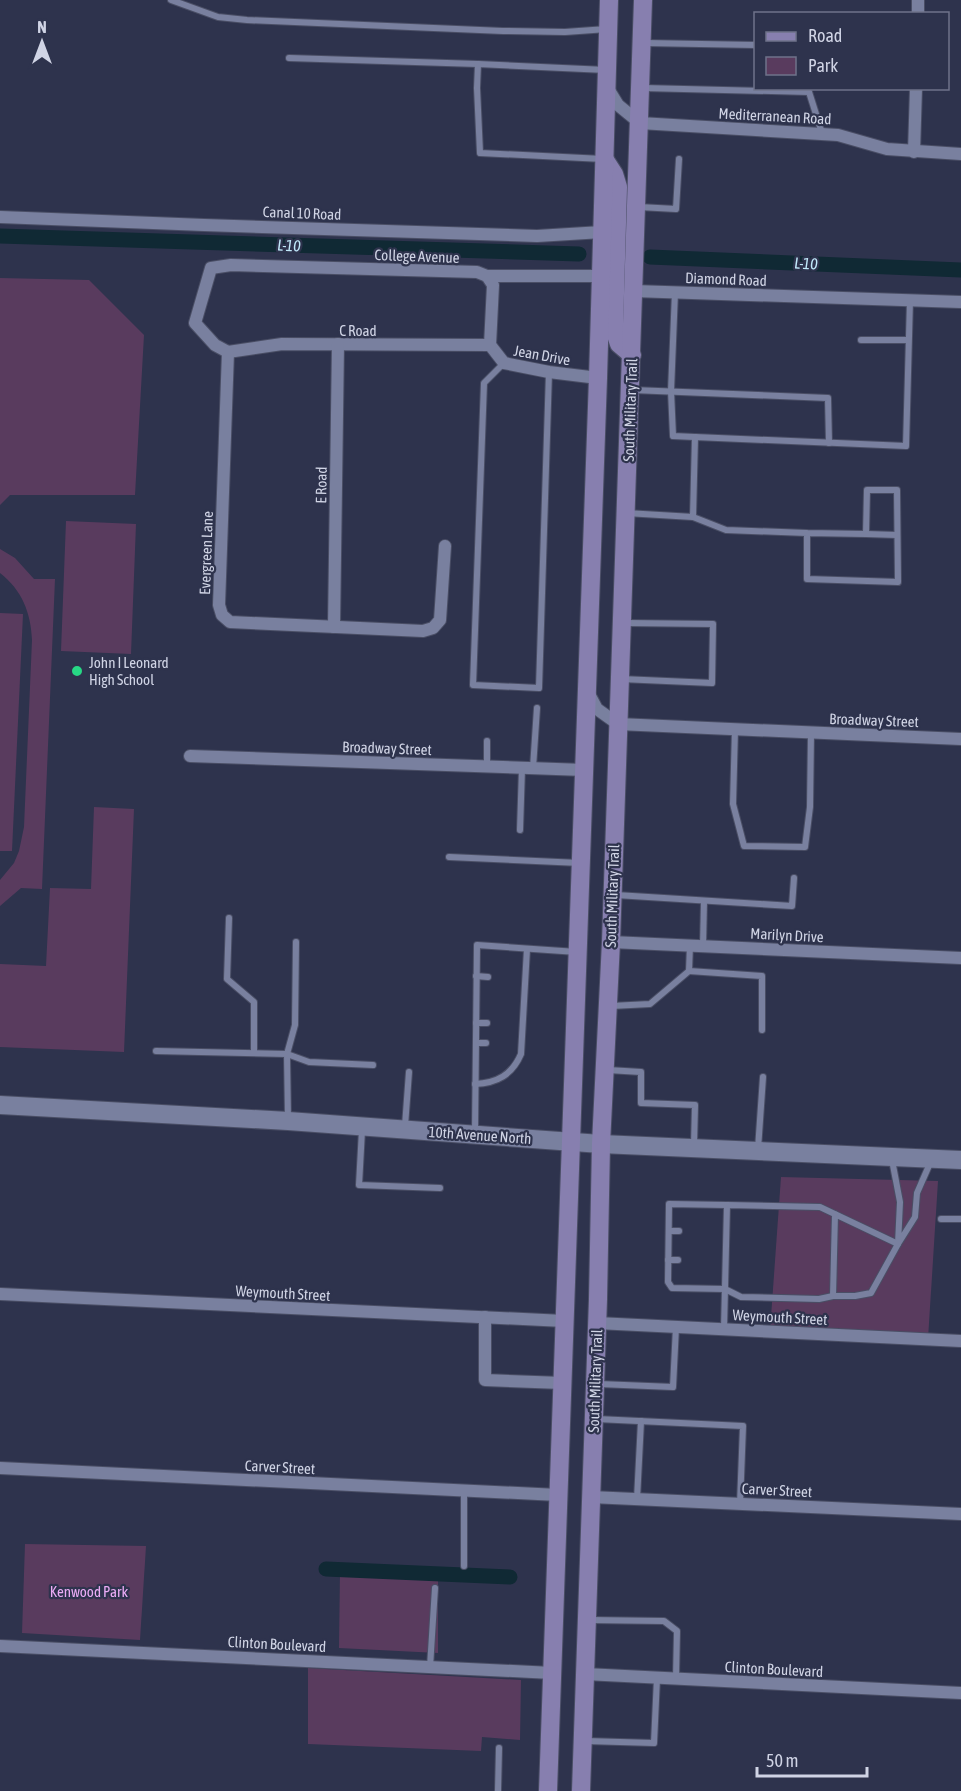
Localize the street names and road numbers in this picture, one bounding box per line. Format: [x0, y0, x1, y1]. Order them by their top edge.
street label: Mediterranean Road [718, 105, 832, 127]
street label: Canal 10 Road [262, 203, 342, 223]
street label: College Avenue [374, 246, 460, 266]
street label: Diamond Road [685, 269, 767, 289]
street label: C Road [339, 322, 377, 339]
street label: Jean Drive [512, 342, 572, 368]
street label: South Military Trail [620, 358, 640, 462]
street label: E Road [312, 466, 330, 504]
street label: Evergreen Lane [196, 511, 216, 595]
street label: Broadway Street [829, 710, 919, 730]
street label: Broadway Street [342, 738, 432, 758]
street label: South Military Trail [602, 844, 622, 948]
street label: Marilyn Drive [750, 925, 824, 945]
street label: 10th Avenue North [428, 1123, 532, 1147]
street label: Weymouth Street [235, 1282, 331, 1304]
street label: Weymouth Street [732, 1306, 828, 1328]
street label: South Military Trail [585, 1329, 605, 1433]
street label: Carver Street [244, 1457, 316, 1477]
street label: Carver Street [741, 1480, 813, 1500]
street label: Clinton Boulevard [227, 1633, 327, 1655]
street label: Clinton Boulevard [724, 1658, 824, 1680]

